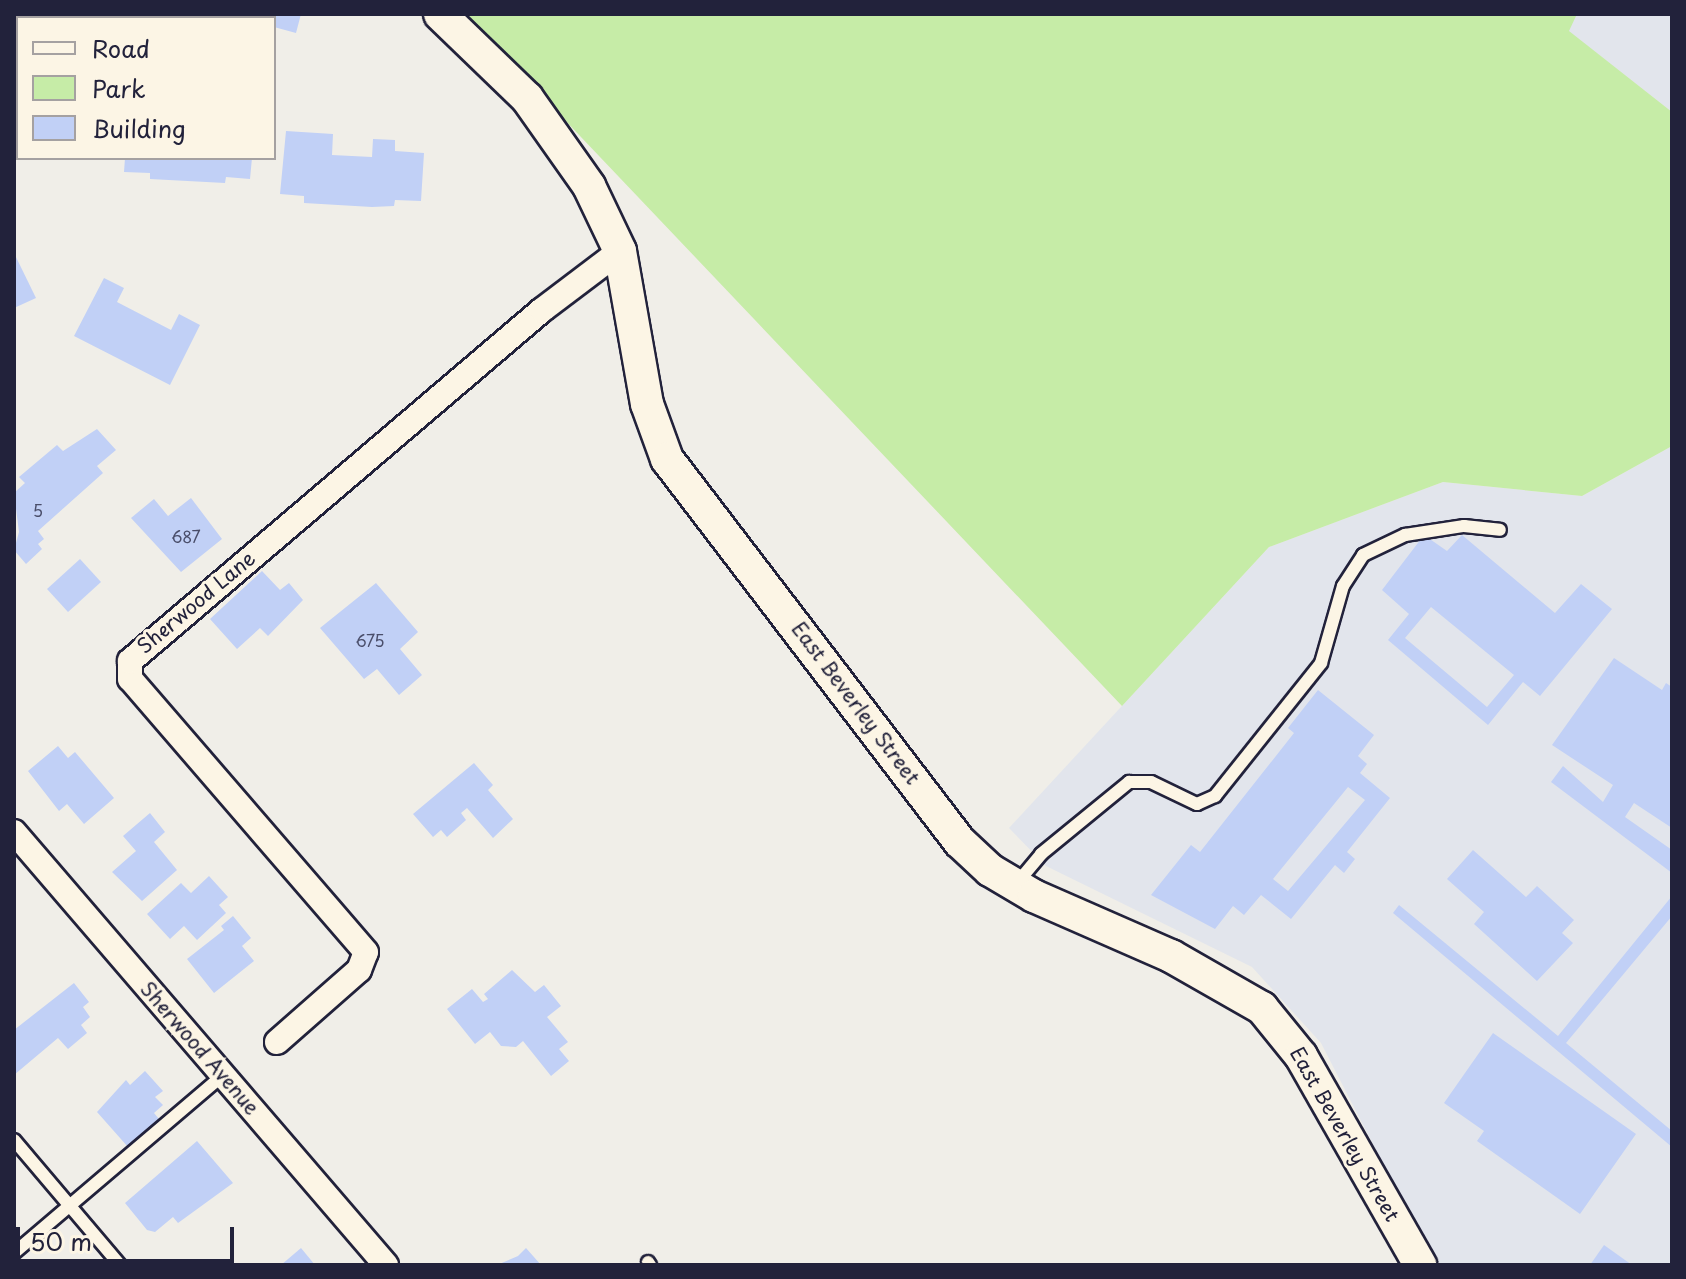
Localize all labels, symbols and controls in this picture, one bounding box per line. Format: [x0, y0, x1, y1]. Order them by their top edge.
legend [16, 16, 276, 160]
text: Road [92, 30, 150, 66]
text: Park [92, 70, 146, 106]
text: Building [92, 110, 186, 146]
house number: 5 [33, 500, 43, 520]
house number: 687 [171, 526, 201, 546]
street label: Sherwood Lane [132, 546, 260, 658]
street label: East Beverley Street [787, 616, 925, 790]
house number: 675 [355, 630, 385, 650]
street label: Sherwood Avenue [136, 976, 264, 1120]
street label: East Beverley Street [1285, 1042, 1405, 1226]
scale bar [20, 1211, 238, 1261]
text: 50 m [30, 1223, 92, 1259]

